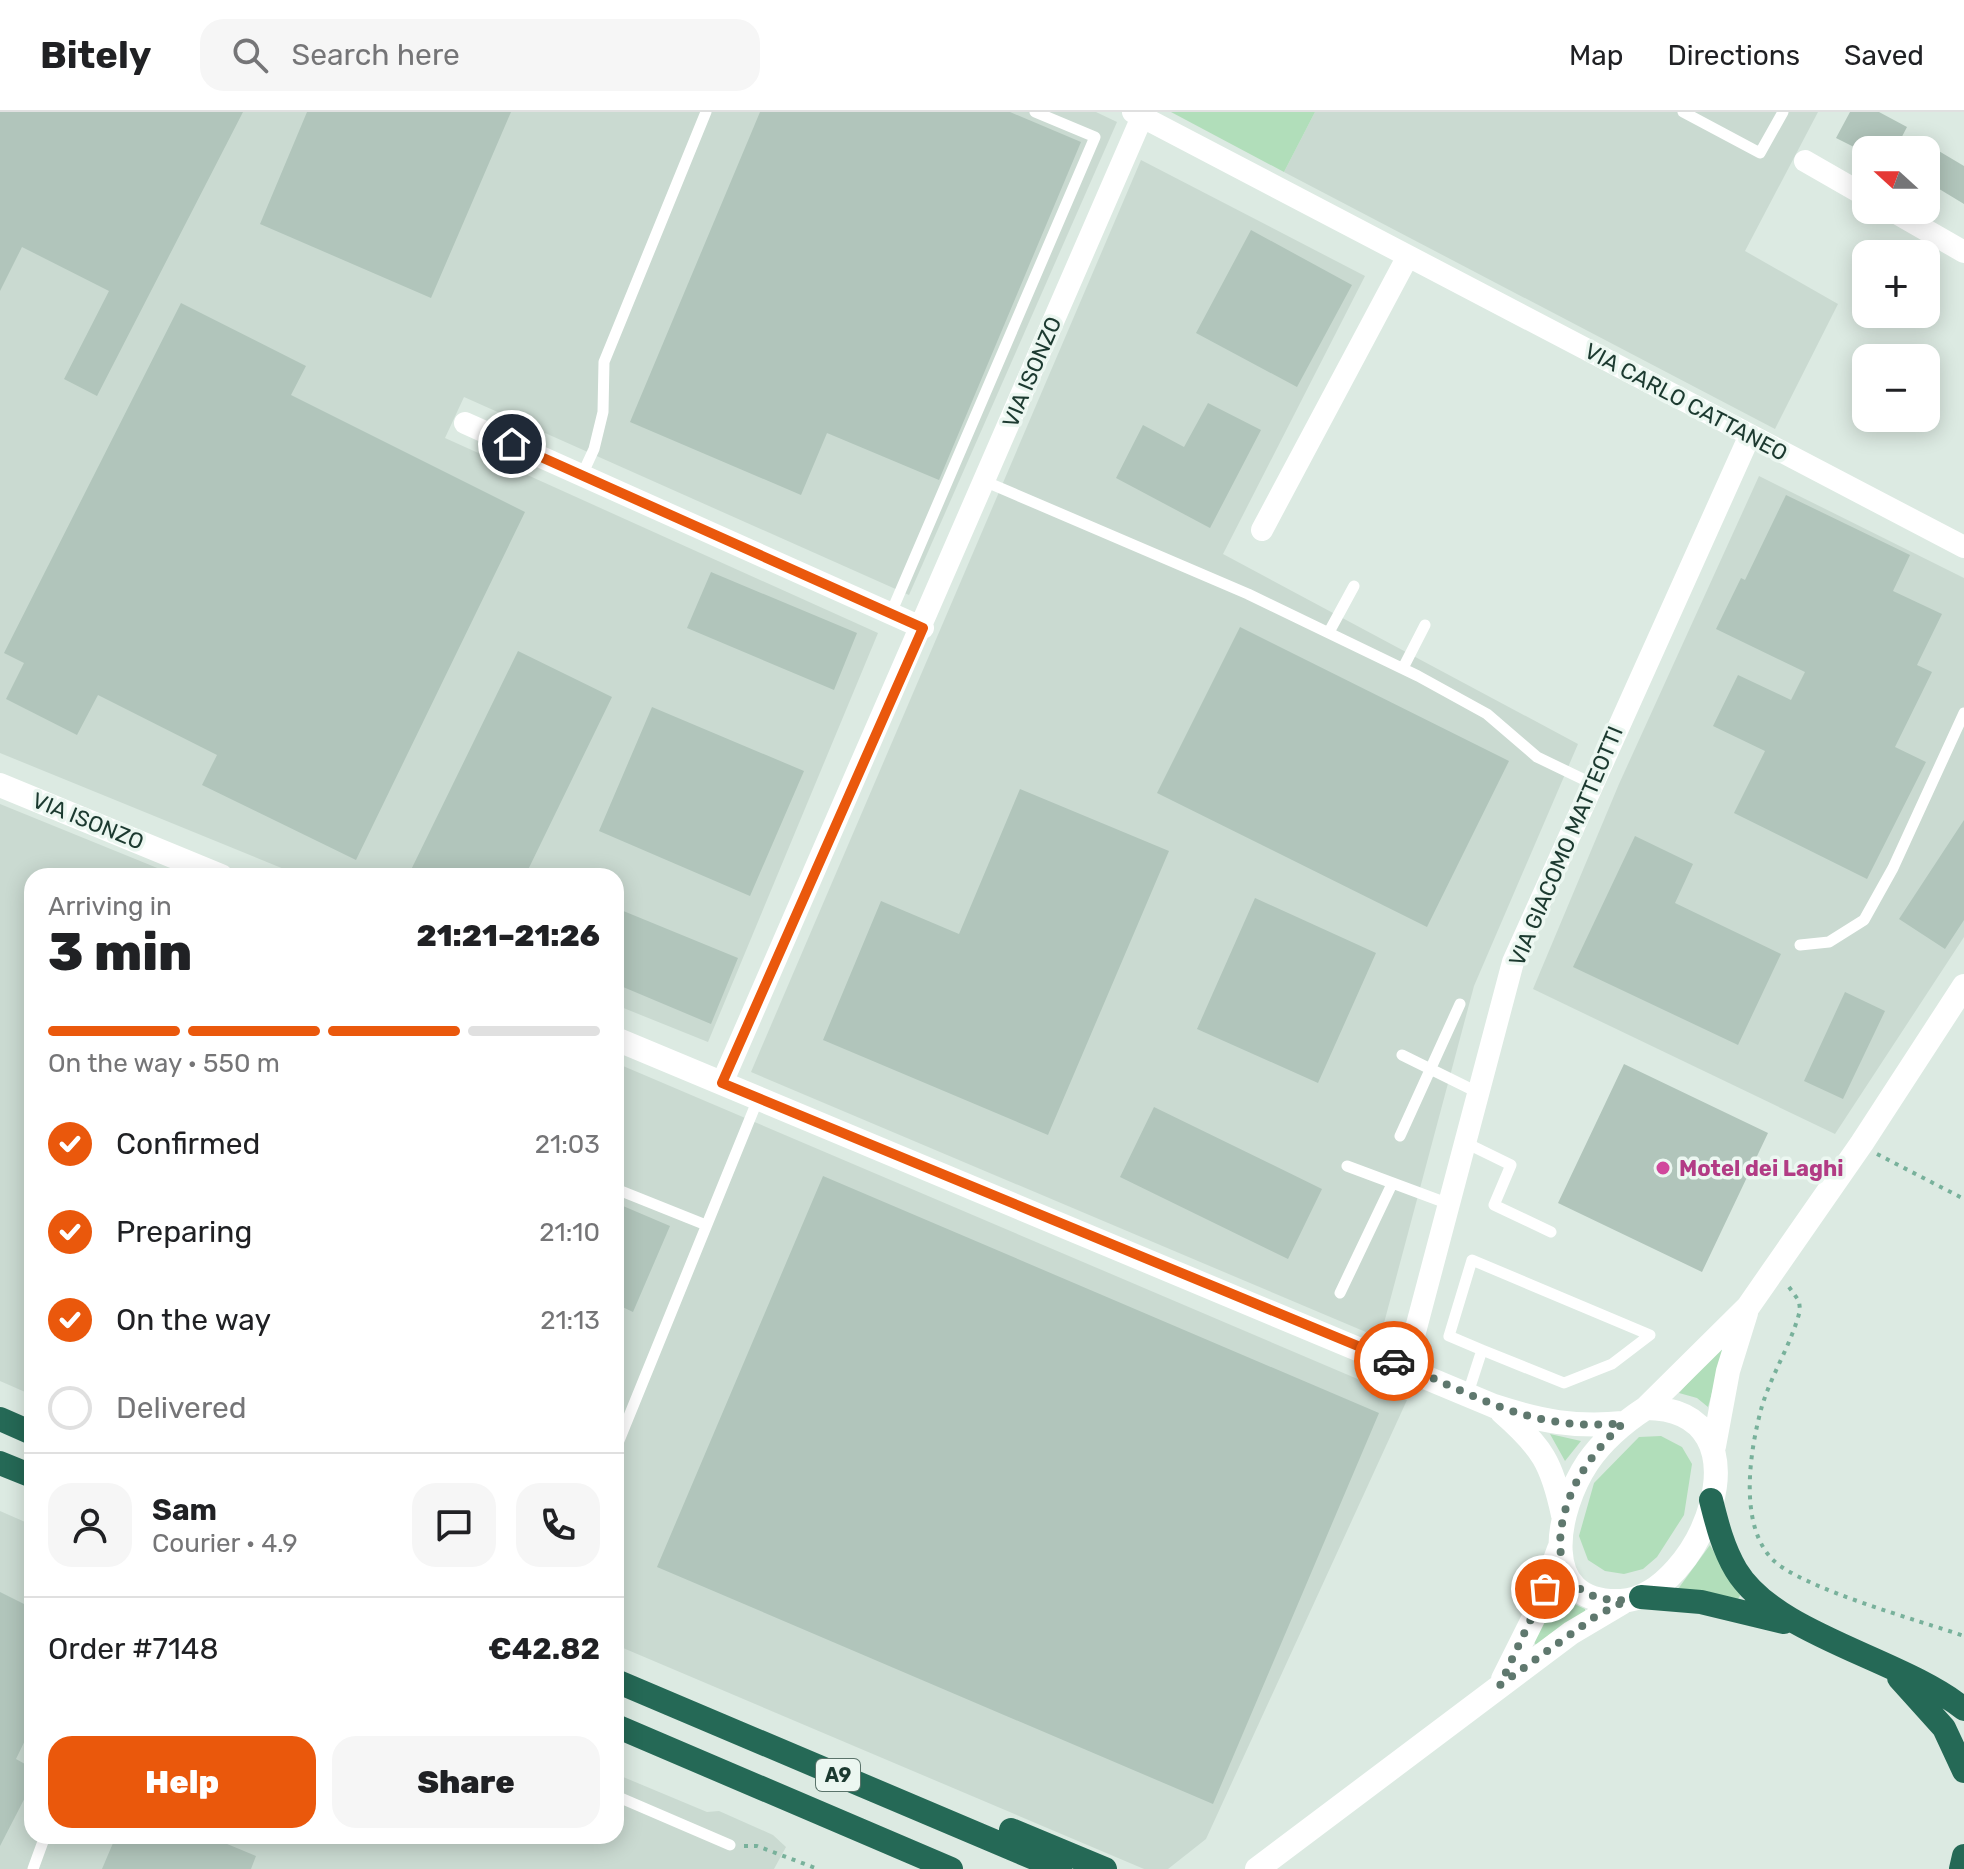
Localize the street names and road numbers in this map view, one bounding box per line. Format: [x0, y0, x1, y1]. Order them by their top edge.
street label: VIA ISONZO [997, 313, 1067, 431]
street label: VIA CARLO CATTANEO [1580, 337, 1792, 467]
street label: VIA GIACOMO MATTEOTTI [1503, 722, 1629, 970]
street label: VIA ISONZO [28, 786, 148, 856]
road number: A9 [816, 1759, 860, 1791]

